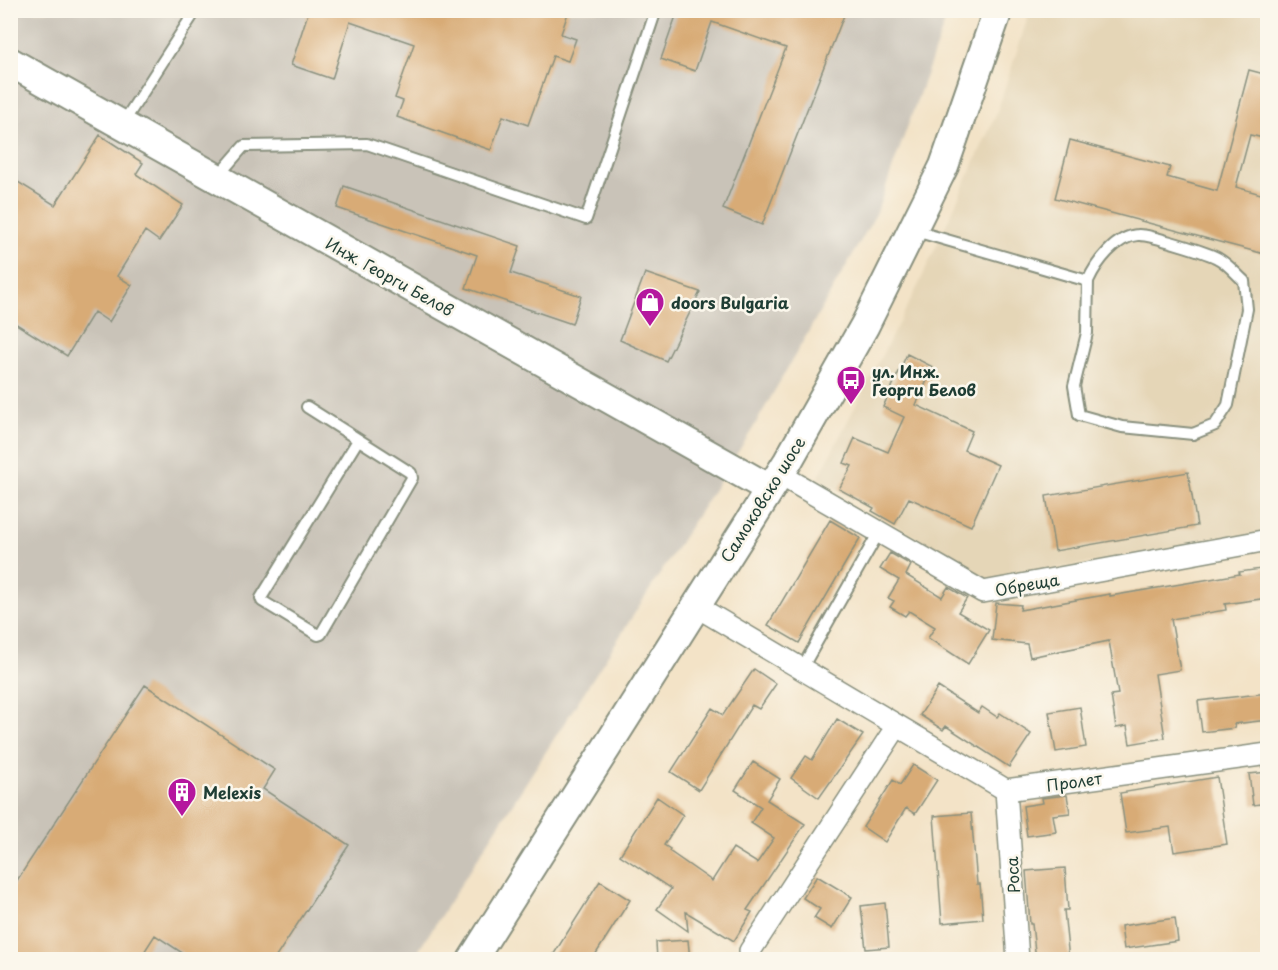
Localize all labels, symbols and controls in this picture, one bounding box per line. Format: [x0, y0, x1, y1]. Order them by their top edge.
street label: Инж. Георги Белов [321, 231, 459, 321]
shop icon: doors Bulgaria [634, 286, 666, 328]
place label: doors Bulgaria [671, 290, 789, 314]
place label: ул. Инж. Георги Белов [872, 359, 977, 401]
bus stop icon: ул. Инж. Георги Белов [835, 364, 867, 406]
street label: Самоковско шосе [714, 431, 811, 566]
street label: Обреща [993, 567, 1061, 601]
street label: Пролет [1045, 765, 1104, 797]
building icon: Мelexis [166, 776, 198, 818]
place label: Мelexis [203, 780, 261, 804]
street label: Роса [999, 856, 1025, 894]

